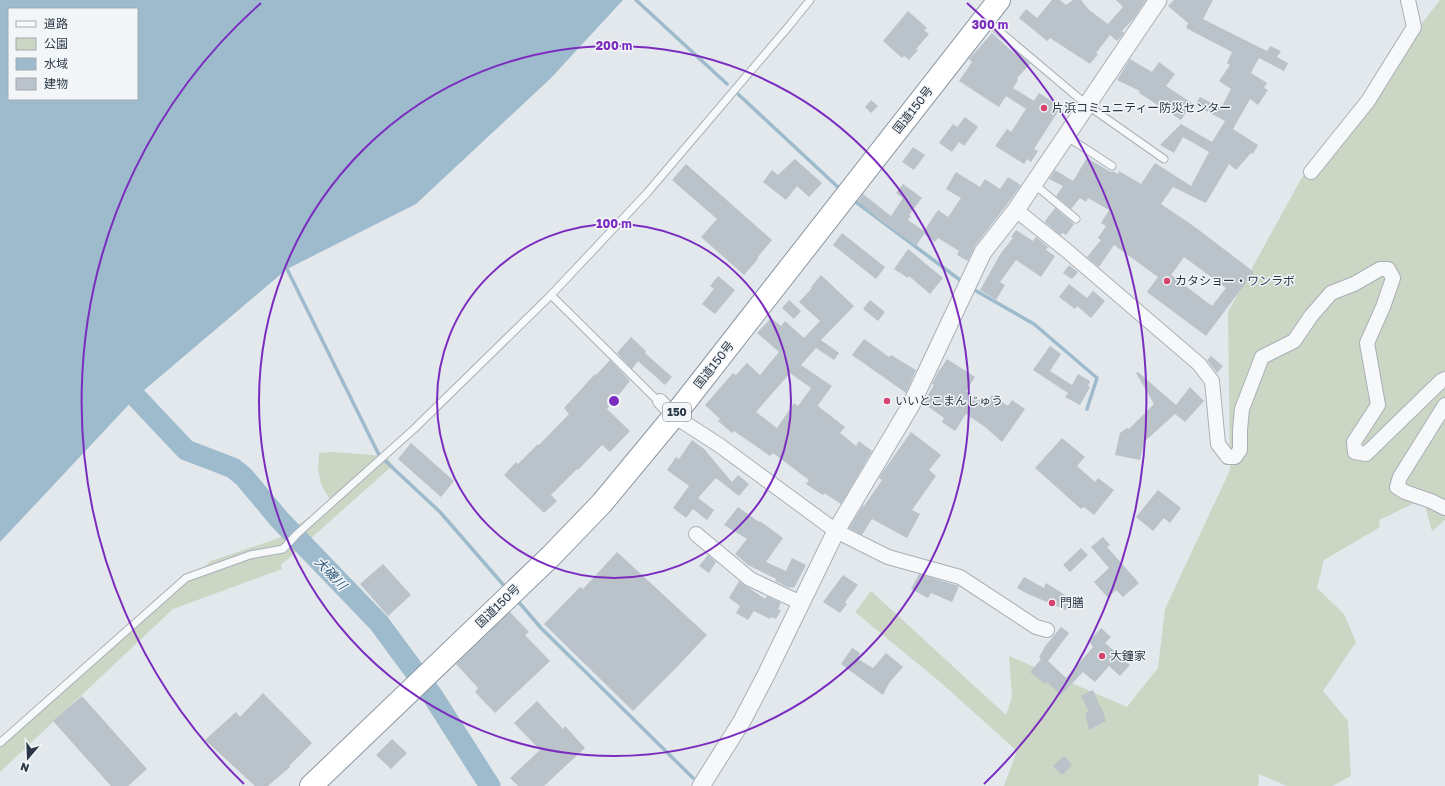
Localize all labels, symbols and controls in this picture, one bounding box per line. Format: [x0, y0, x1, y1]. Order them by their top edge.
legend [8, 8, 138, 100]
text: 道路 [44, 16, 68, 31]
text: 300 m [972, 17, 1008, 32]
text: 公園 [44, 36, 68, 51]
text: 200 m [596, 38, 632, 53]
text: 水域 [44, 56, 68, 71]
text: 建物 [44, 76, 68, 91]
street label: 国道150号 [889, 83, 936, 136]
place label: 片浜コミュニティー防災センター [1052, 100, 1231, 115]
marker: 片浜コミュニティー防災センター [1039, 103, 1049, 113]
text: 100 m [596, 216, 632, 231]
place label: カタショー・ワンラボ [1175, 273, 1295, 288]
marker: カタショー・ワンラボ [1162, 276, 1172, 286]
street label: 国道150号 [690, 338, 737, 391]
place label: いいとこまんじゅう [895, 393, 1003, 408]
centre of rings [607, 394, 621, 408]
marker: いいとこまんじゅう [882, 396, 892, 406]
road number: 150 [663, 403, 691, 421]
water label: 大磯川 [312, 553, 352, 594]
street label: 国道150号 [472, 581, 523, 631]
place label: 門膳 [1060, 595, 1084, 610]
marker: 門膳 [1047, 598, 1057, 608]
place label: 大鐘家 [1110, 648, 1146, 663]
marker: 大鐘家 [1097, 651, 1107, 661]
north arrow [8, 738, 48, 778]
text: N [19, 760, 31, 775]

